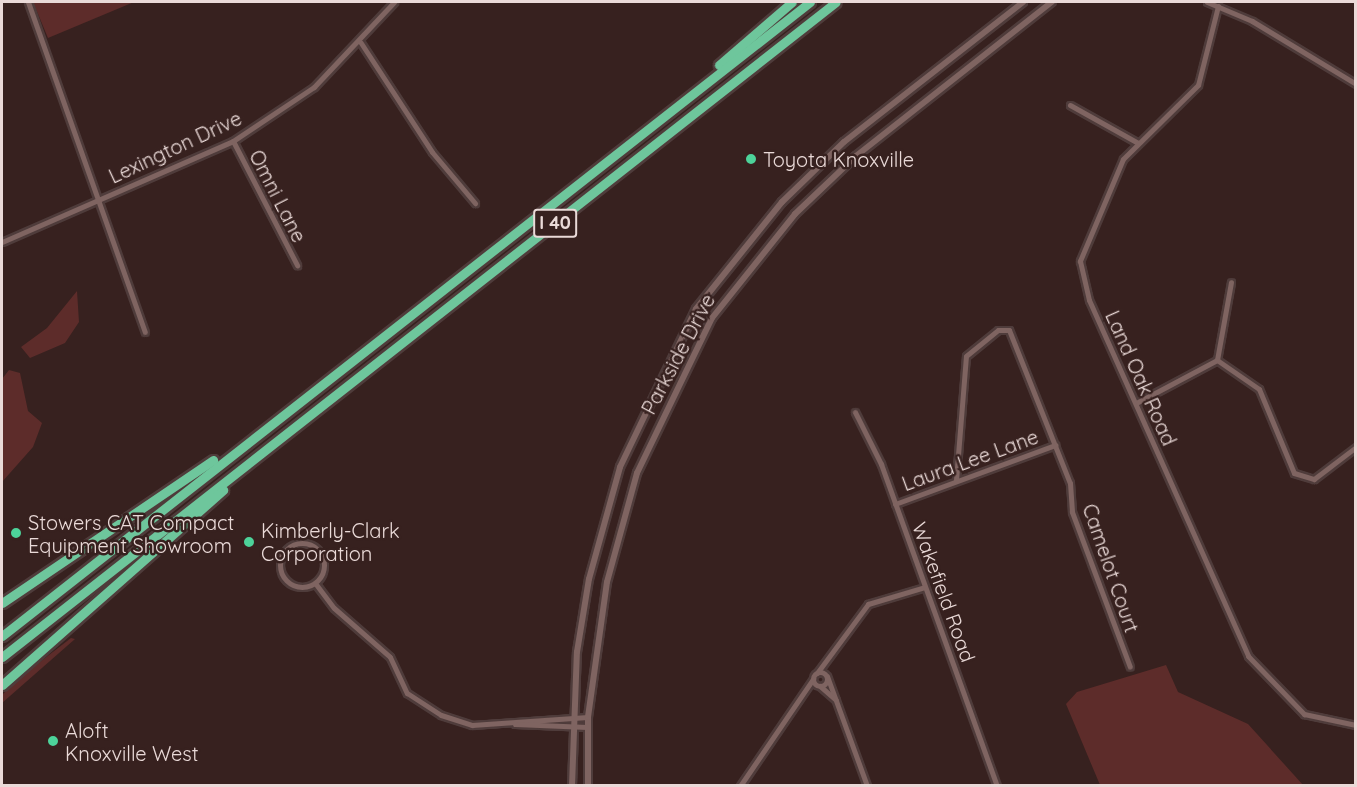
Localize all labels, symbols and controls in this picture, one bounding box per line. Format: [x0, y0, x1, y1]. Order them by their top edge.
street label: Lexington Drive [105, 106, 245, 188]
street label: Omni Lane [244, 146, 312, 246]
place label: Toyota Knoxville [763, 147, 914, 171]
marker: Toyota Knoxville [744, 152, 758, 166]
road number: I 40 [532, 208, 578, 238]
street label: Parkside Drive [636, 290, 720, 418]
street label: Land Oak Road [1101, 307, 1181, 449]
street label: Laura Lee Lane [899, 424, 1041, 496]
street label: Camelot Court [1078, 501, 1144, 635]
place label: Stowers CAT Compact Equipment Showroom [28, 510, 234, 557]
place label: Kimberly-Clark Corporation [261, 518, 400, 565]
street label: Wakefield Road [908, 519, 980, 665]
marker: Stowers CAT Compact Equipment Showroom [9, 526, 23, 540]
marker: Kimberly-Clark Corporation [242, 535, 256, 549]
place label: Aloft Knoxville West [65, 718, 199, 765]
marker: Aloft Knoxville West [46, 734, 60, 748]

